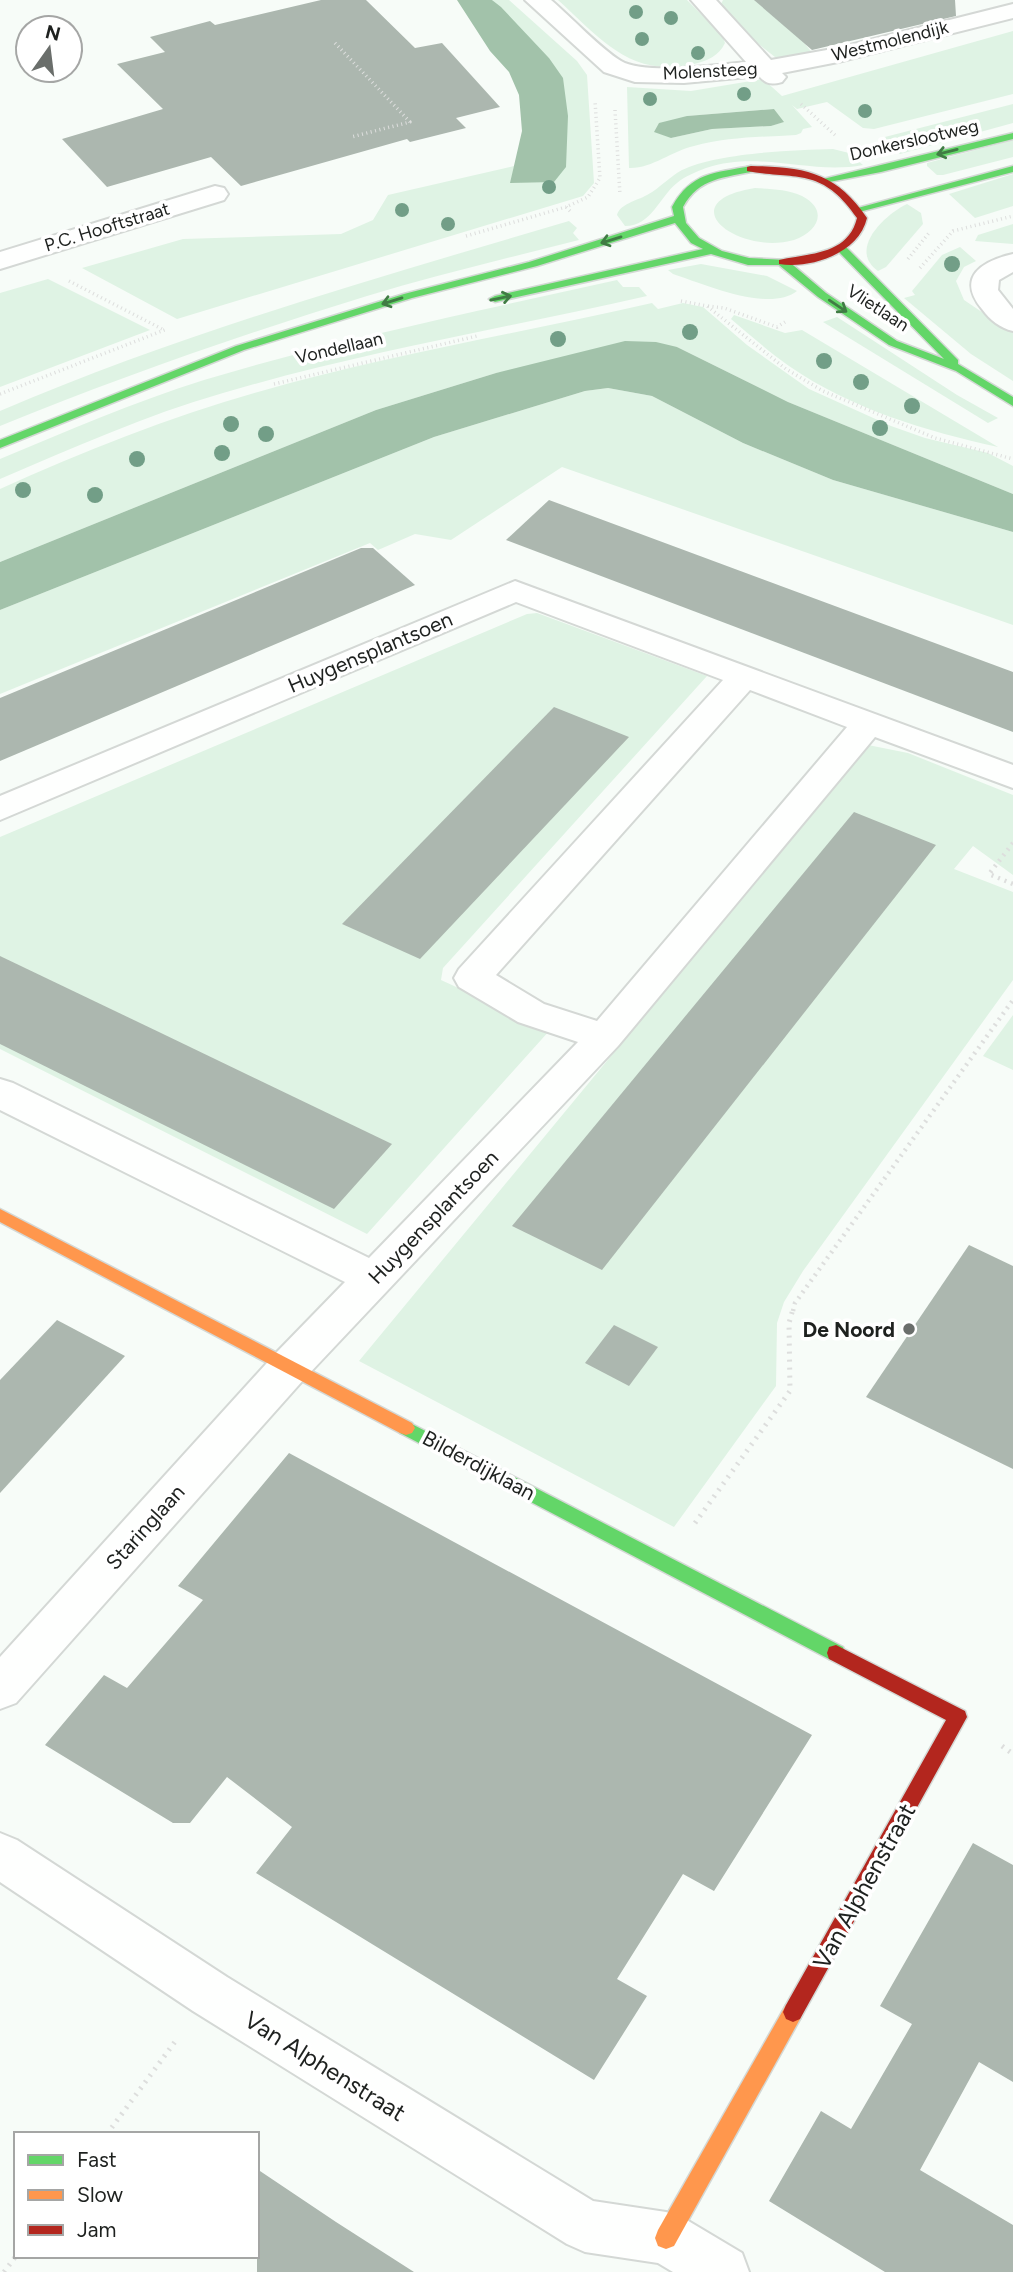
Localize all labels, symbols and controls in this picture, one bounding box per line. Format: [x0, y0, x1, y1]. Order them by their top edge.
north arrow [14, 14, 84, 84]
street label: Westmolendijk [829, 16, 951, 66]
text: N [43, 20, 63, 46]
street label: Molensteeg [662, 58, 758, 84]
street label: Donkerslootweg [847, 114, 981, 166]
one-way arrow [936, 146, 959, 159]
street label: P.C. Hooftstraat [42, 197, 172, 256]
one-way arrow [601, 235, 623, 248]
street label: Vlietlaan [843, 280, 913, 336]
one-way arrow [489, 290, 512, 304]
one-way arrow [382, 296, 404, 309]
one-way arrow [828, 299, 847, 313]
street label: Vondellaan [293, 327, 385, 369]
street label: Huygensplantsoen [284, 606, 456, 698]
street label: Huygensplantsoen [363, 1145, 503, 1289]
place label: De Noord [803, 1317, 895, 1342]
marker: De Noord [901, 1321, 917, 1337]
street label: Bilderdijklaan [418, 1425, 540, 1505]
street label: Staringlaan [100, 1480, 190, 1574]
street label: Van Alphenstraat [807, 1798, 921, 1974]
street label: Van Alphenstraat [239, 2005, 411, 2127]
legend [14, 2132, 259, 2258]
text: Fast [77, 2147, 117, 2172]
text: Slow [77, 2182, 123, 2207]
text: Jam [77, 2217, 116, 2242]

